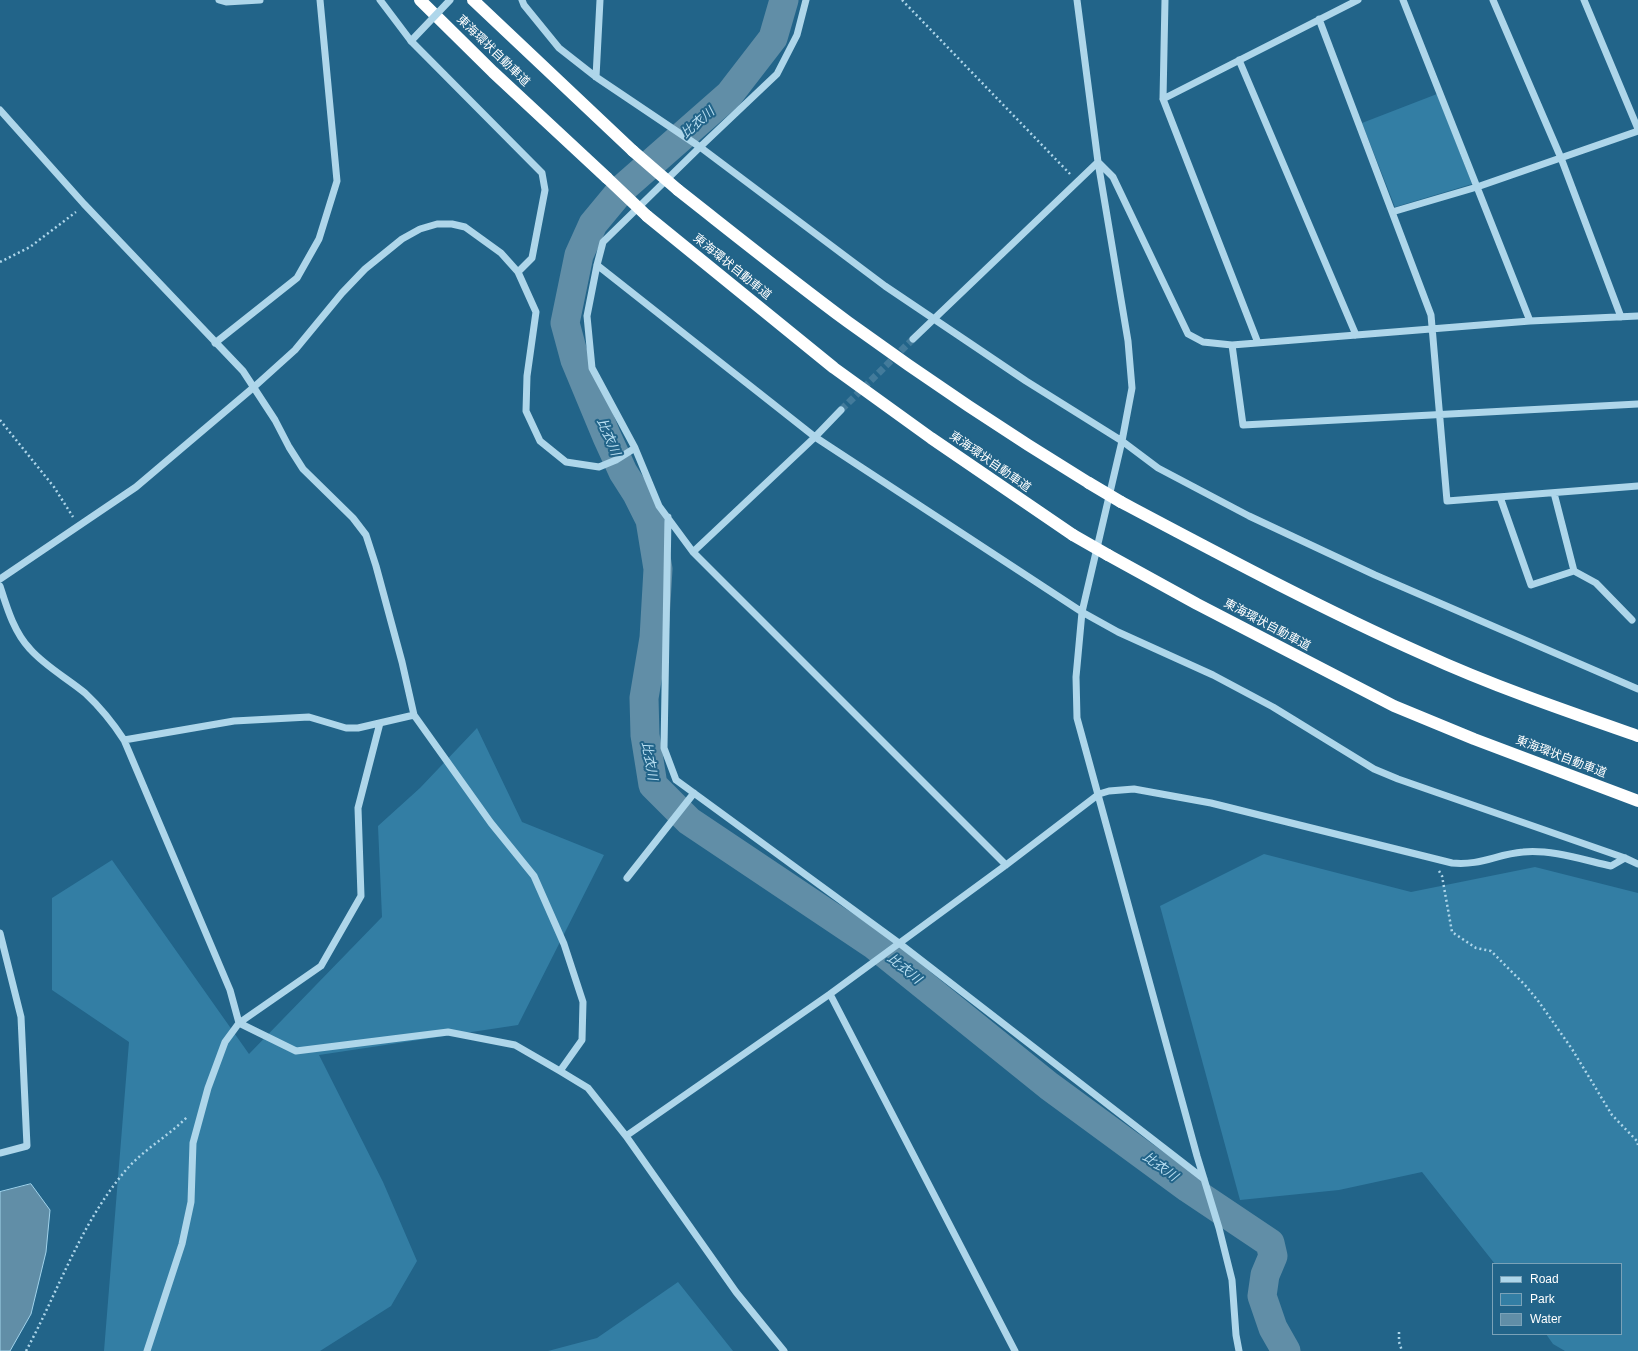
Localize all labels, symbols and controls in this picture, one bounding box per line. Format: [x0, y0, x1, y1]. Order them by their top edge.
street label: 東海環状自動車道 [453, 12, 533, 90]
water label: 比衣川 [678, 104, 718, 142]
street label: 東海環状自動車道 [690, 231, 774, 303]
water label: 比衣川 [593, 416, 623, 458]
street label: 東海環状自動車道 [947, 429, 1033, 495]
street label: 東海環状自動車道 [1221, 596, 1313, 654]
street label: 東海環状自動車道 [1514, 733, 1608, 781]
water label: 比衣川 [638, 740, 660, 782]
water label: 比衣川 [884, 951, 924, 987]
water label: 比衣川 [1140, 1149, 1180, 1185]
legend [1492, 1263, 1622, 1335]
text: Road [1530, 1272, 1559, 1286]
text: Park [1530, 1292, 1555, 1306]
text: Water [1530, 1312, 1562, 1326]

